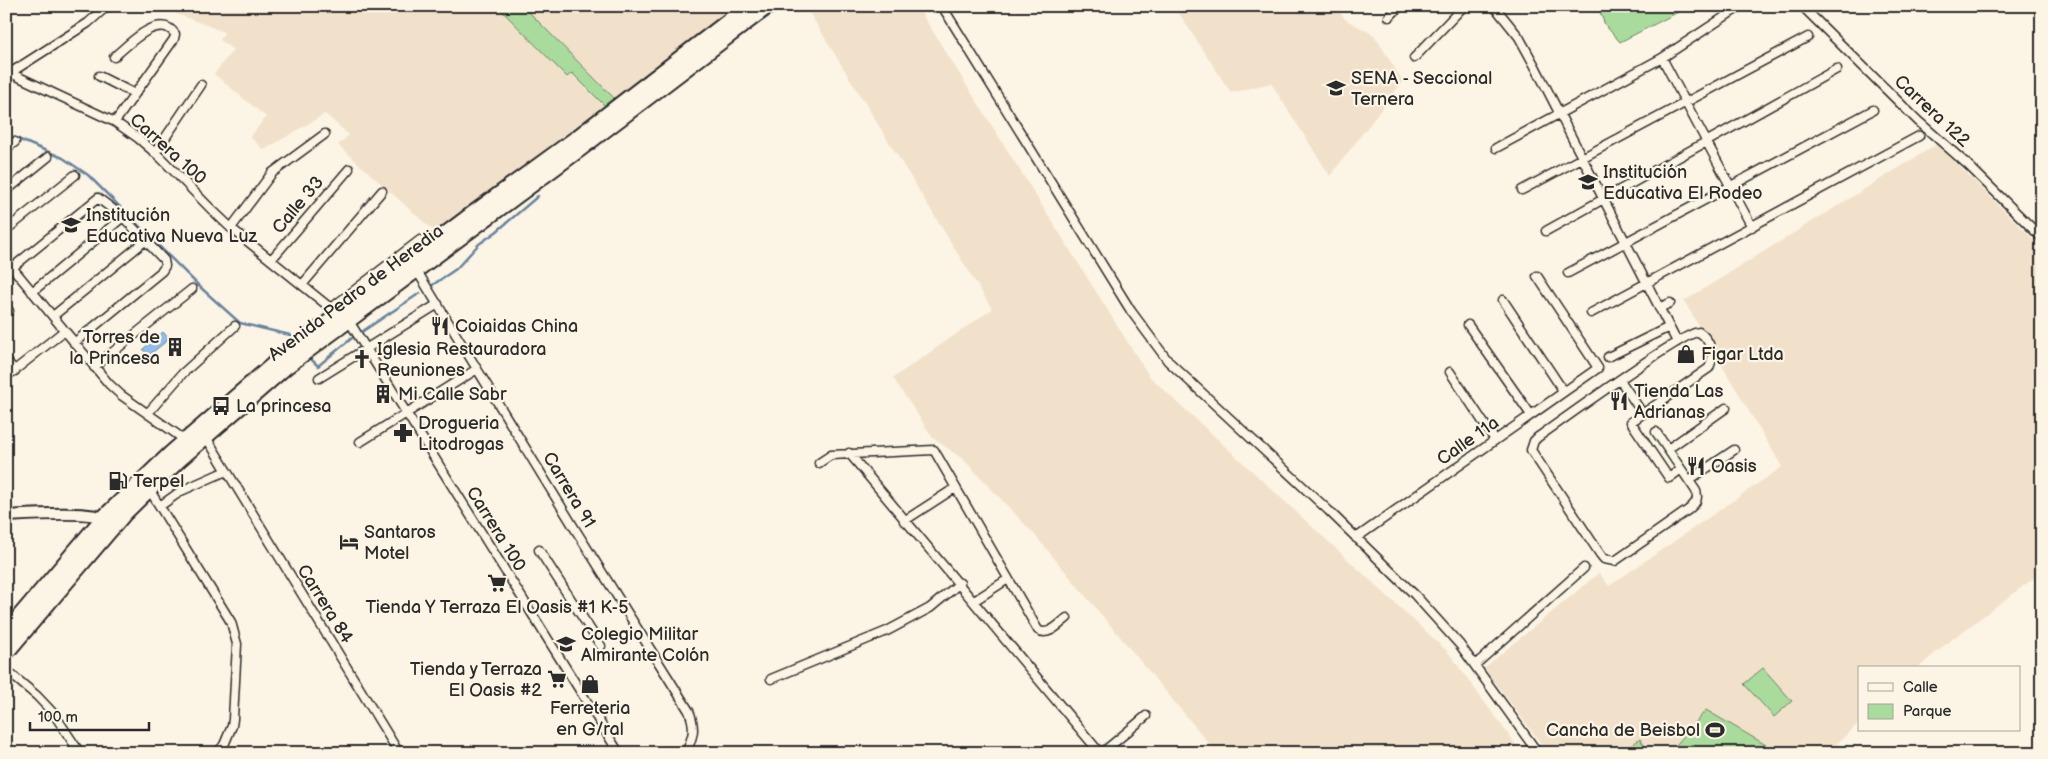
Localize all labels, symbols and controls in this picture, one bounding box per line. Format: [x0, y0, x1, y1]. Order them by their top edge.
place label: SENA - Seccional Ternera [1351, 68, 1492, 110]
street label: Carrera 122 [1890, 71, 1974, 152]
school or university icon: SENA - Seccional Ternera [1325, 77, 1347, 99]
street label: Carrera 100 [125, 109, 211, 189]
place label: Institución Educativa El Rodeo [1603, 162, 1763, 204]
school or university icon: Institución Educativa El Rodeo [1577, 171, 1599, 193]
street label: Calle 33 [268, 172, 328, 238]
place label: Institución Educativa Nueva Luz [86, 205, 258, 247]
school or university icon: Institución Educativa Nueva Luz [60, 214, 82, 236]
street label: Avenida Pedro de Heredia [264, 220, 448, 366]
restaurant icon: Coiaidas China [429, 315, 451, 337]
place label: Coiaidas China [455, 316, 578, 337]
place label: Torres de la Princesa [70, 327, 160, 369]
building icon: Torres de la Princesa [164, 336, 186, 358]
place label: Iglesia Restauradora Reuniones [377, 339, 546, 381]
shop icon: Figar Ltda [1675, 343, 1697, 365]
place label: Figar Ltda [1701, 344, 1784, 365]
church icon: Iglesia Restauradora Reuniones [351, 348, 373, 370]
place label: Tienda Las Adrianas [1634, 381, 1724, 423]
building icon: Mi Calle Sabr [372, 383, 394, 405]
place label: Mi Calle Sabr [398, 384, 507, 405]
restaurant icon: Tienda Las Adrianas [1608, 390, 1630, 412]
bus stop icon: La princesa [210, 395, 232, 417]
place label: La princesa [236, 396, 332, 417]
street label: Calle 11a [1433, 412, 1503, 470]
place label: Drogueria Litodrogas [418, 413, 504, 455]
pharmacy icon: Drogueria Litodrogas [392, 422, 414, 444]
street label: Carrera 91 [538, 448, 600, 532]
restaurant icon: Oasis [1685, 455, 1707, 477]
place label: Oasis [1711, 456, 1757, 477]
fuel station icon: Terpel [107, 470, 129, 492]
place label: Terpel [133, 471, 184, 492]
street label: Carrera 100 [462, 483, 530, 575]
place label: Santaros Motel [364, 522, 436, 564]
hotel icon: Santaros Motel [338, 531, 360, 553]
street label: Carrera 84 [293, 561, 357, 647]
supermarket icon: Tienda Y Terraza El Oasis #1 K-5 [486, 572, 508, 594]
place label: Tienda Y Terraza El Oasis #1 K-5 [366, 597, 628, 618]
place label: Colegio Militar Almirante Colón [581, 624, 709, 666]
school or university icon: Colegio Militar Almirante Colón [555, 633, 577, 655]
place label: Tienda y Terraza El Oasis #2 [410, 659, 542, 701]
legend [1858, 666, 2020, 732]
supermarket icon: Tienda y Terraza El Oasis #2 [546, 668, 568, 690]
shop icon: Ferreteria en G/ral [579, 673, 601, 695]
text: Calle [1903, 678, 1938, 697]
place label: Ferreteria en G/ral [550, 698, 630, 740]
scale bar [30, 699, 149, 731]
text: Parque [1903, 702, 1952, 721]
text: 100 m [38, 708, 78, 727]
sports icon: Cancha de Beisbol [1704, 719, 1726, 741]
place label: Cancha de Beisbol [1546, 720, 1700, 741]

